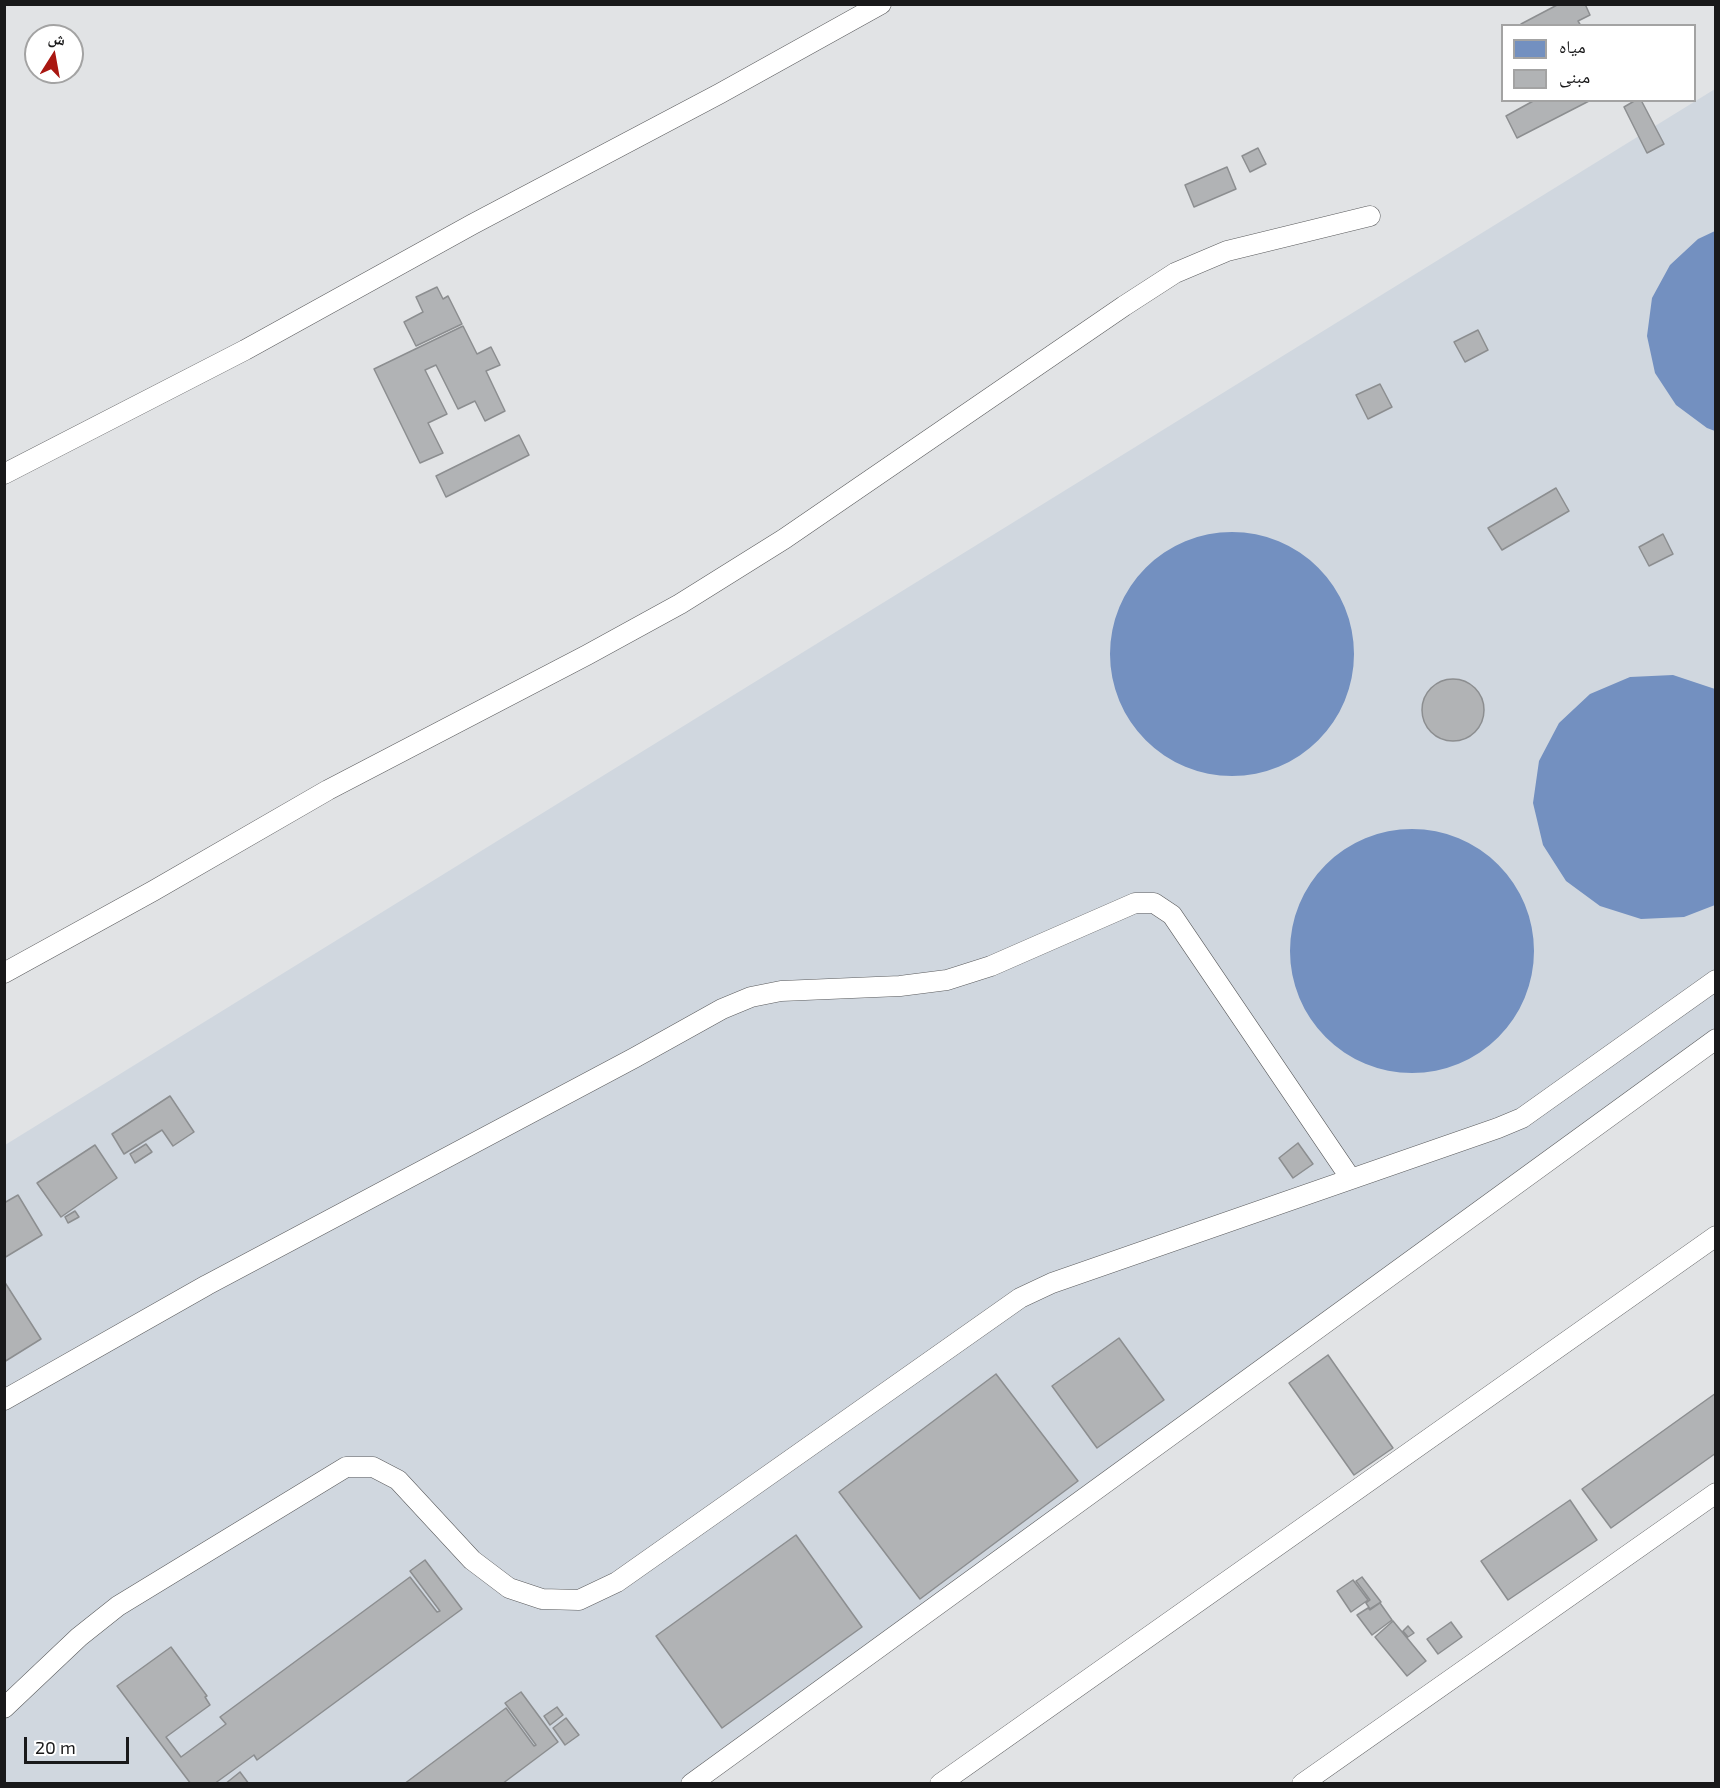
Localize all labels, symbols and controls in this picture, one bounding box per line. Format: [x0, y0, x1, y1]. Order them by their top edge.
north arrow [24, 24, 84, 84]
legend [1501, 24, 1696, 102]
text: ش [47, 27, 67, 49]
text: مياه [1559, 35, 1586, 57]
text: مبنى [1559, 65, 1590, 87]
scale bar [27, 1725, 132, 1763]
text: 20 m [35, 1736, 76, 1758]

